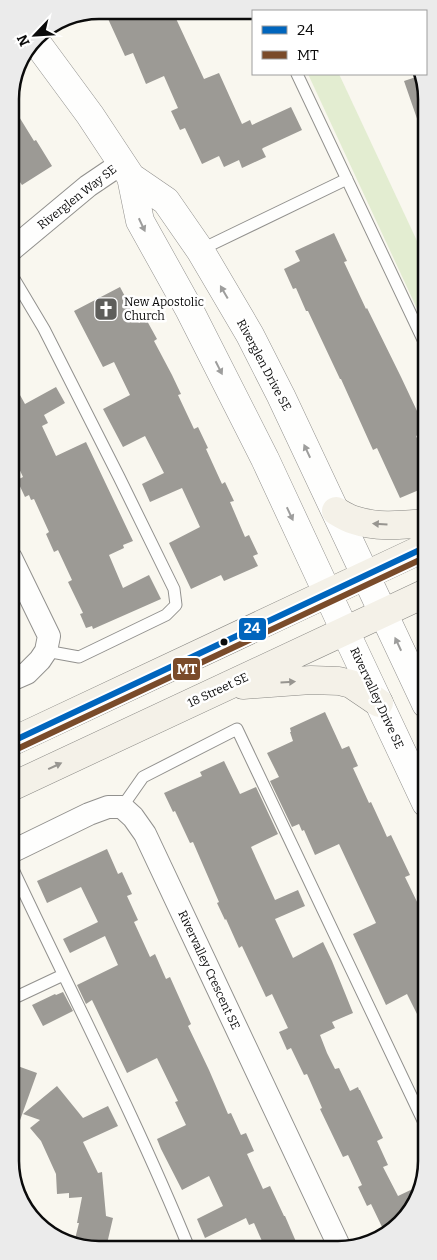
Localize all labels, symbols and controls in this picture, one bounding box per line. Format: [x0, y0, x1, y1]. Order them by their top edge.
north arrow [10, 10, 60, 60]
legend [252, 10, 427, 75]
text: 24 [297, 21, 314, 39]
text: N [14, 32, 34, 49]
text: MT [297, 46, 319, 64]
street label: Riverglen Way SE [35, 162, 119, 232]
one-way arrow [138, 217, 147, 232]
one-way arrow [220, 285, 229, 298]
place label: New Apostolic Church [124, 295, 204, 323]
church icon: New Apostolic Church [93, 296, 119, 322]
street label: Riverglen Drive SE [234, 317, 294, 413]
one-way arrow [215, 360, 223, 375]
one-way arrow [303, 444, 311, 458]
one-way arrow [287, 507, 295, 521]
one-way arrow [371, 520, 387, 528]
line badge: 24 [238, 617, 267, 641]
text: 24 [244, 620, 261, 637]
unlabelled marker [219, 637, 229, 647]
one-way arrow [394, 637, 402, 651]
street label: Rivervalley Drive SE [347, 645, 407, 751]
line badge: MT [172, 657, 201, 681]
text: MT [177, 661, 198, 678]
street label: 18 Street SE [185, 670, 251, 710]
one-way arrow [280, 677, 296, 685]
one-way arrow [48, 762, 62, 770]
street label: Rivervalley Crescent SE [175, 908, 243, 1032]

